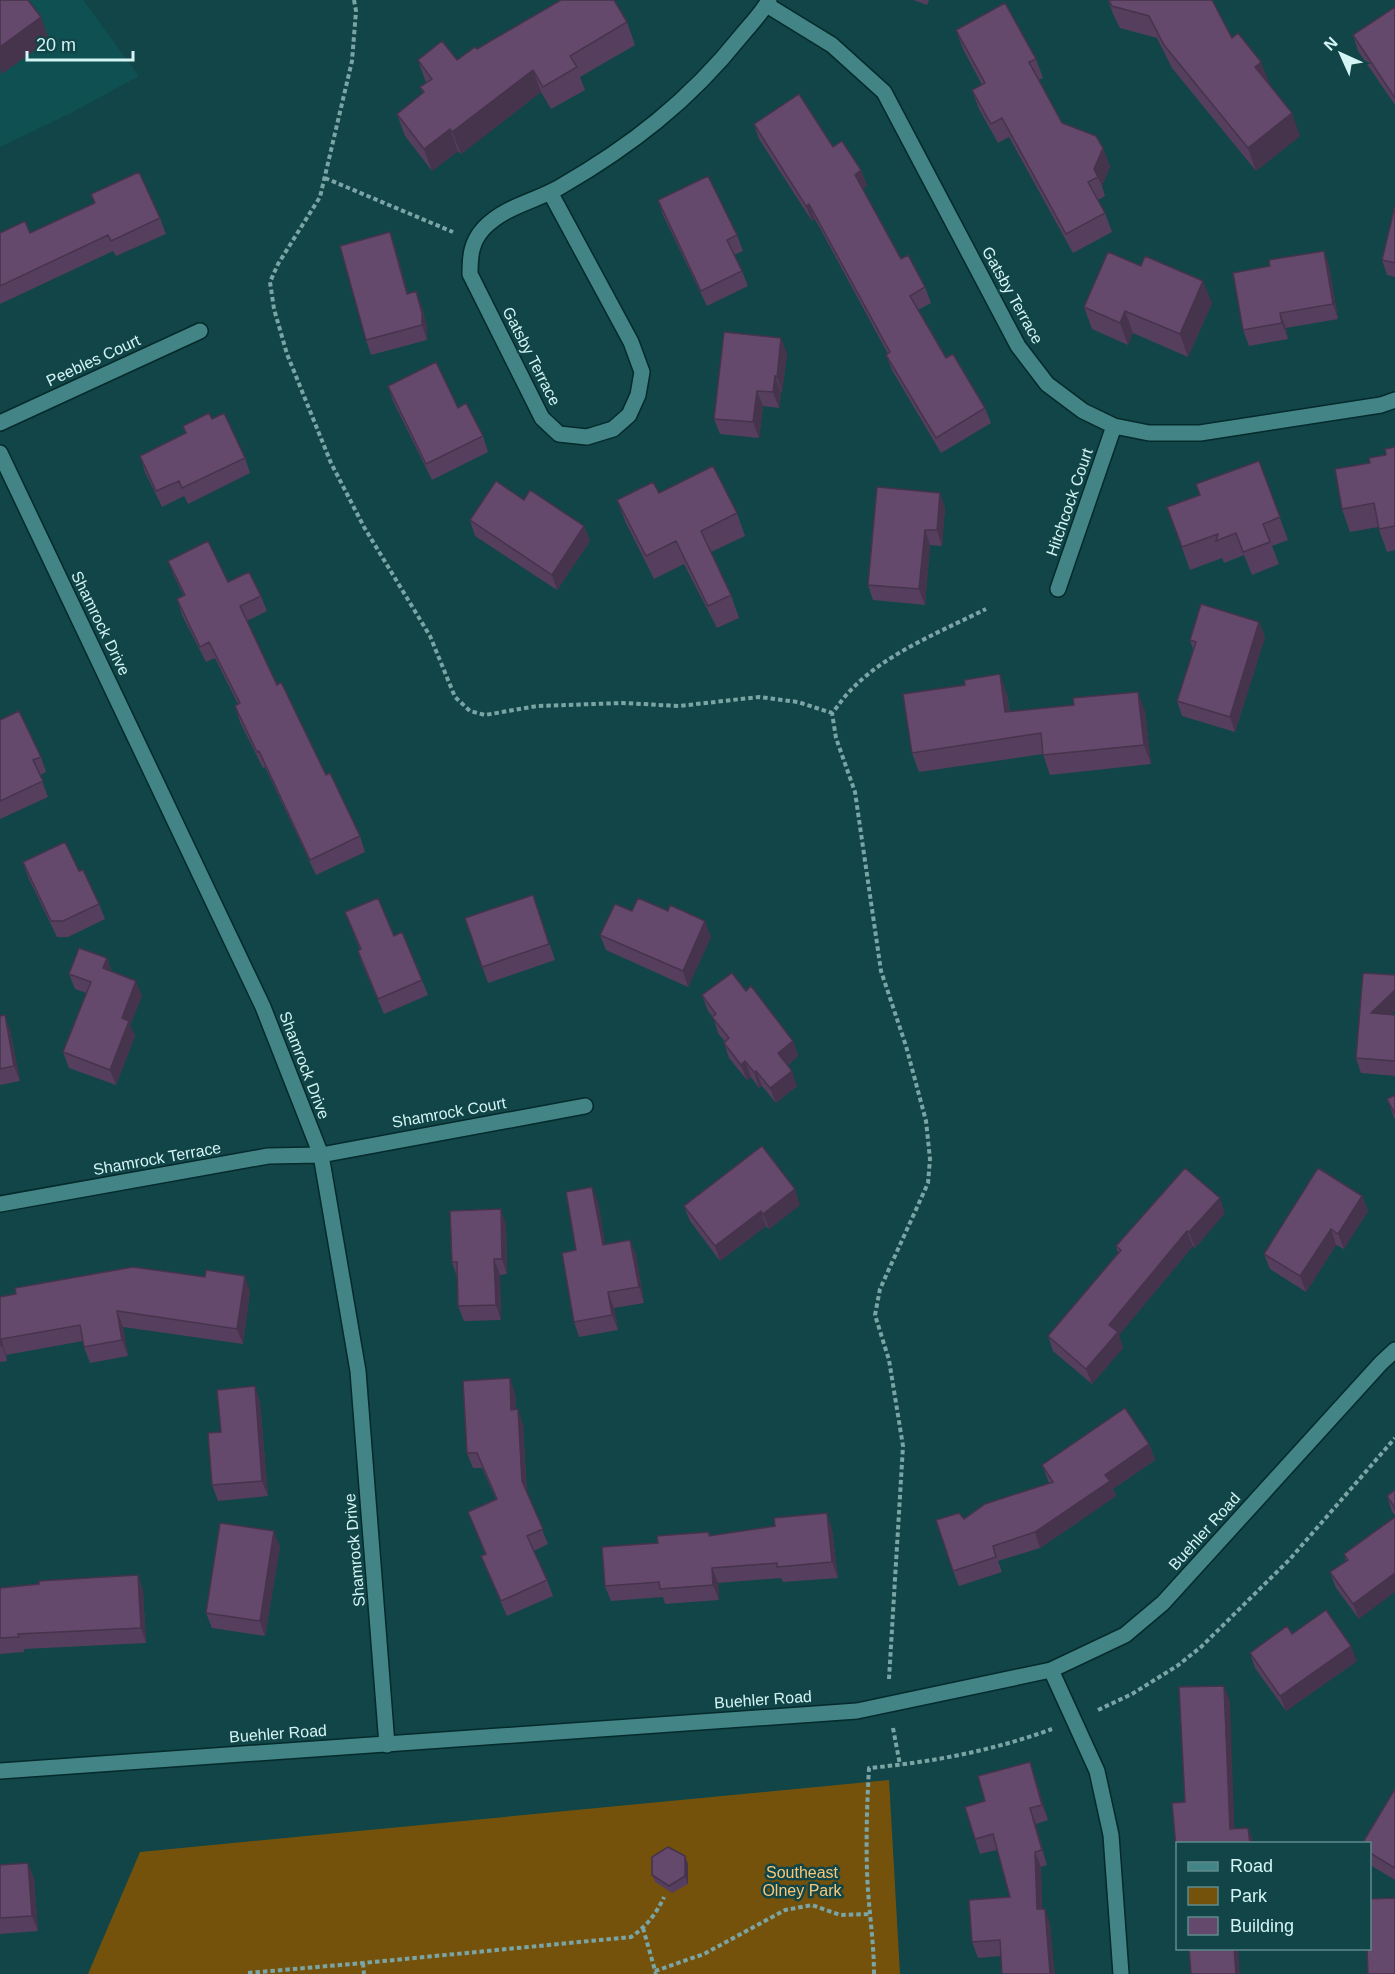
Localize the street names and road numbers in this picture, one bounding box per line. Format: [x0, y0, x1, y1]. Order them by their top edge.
street label: Gatsby Terrace [979, 244, 1046, 347]
street label: Gatsby Terrace [499, 304, 564, 408]
street label: Peebles Court [44, 331, 143, 390]
street label: Hitchcock Court [1043, 445, 1096, 558]
street label: Shamrock Drive [68, 568, 133, 678]
street label: Shamrock Drive [276, 1009, 333, 1121]
street label: Shamrock Court [391, 1094, 508, 1131]
street label: Shamrock Terrace [92, 1139, 222, 1178]
street label: Buehler Road [1165, 1489, 1243, 1573]
street label: Shamrock Drive [341, 1492, 368, 1607]
street label: Buehler Road [714, 1688, 812, 1711]
street label: Buehler Road [229, 1722, 327, 1745]

